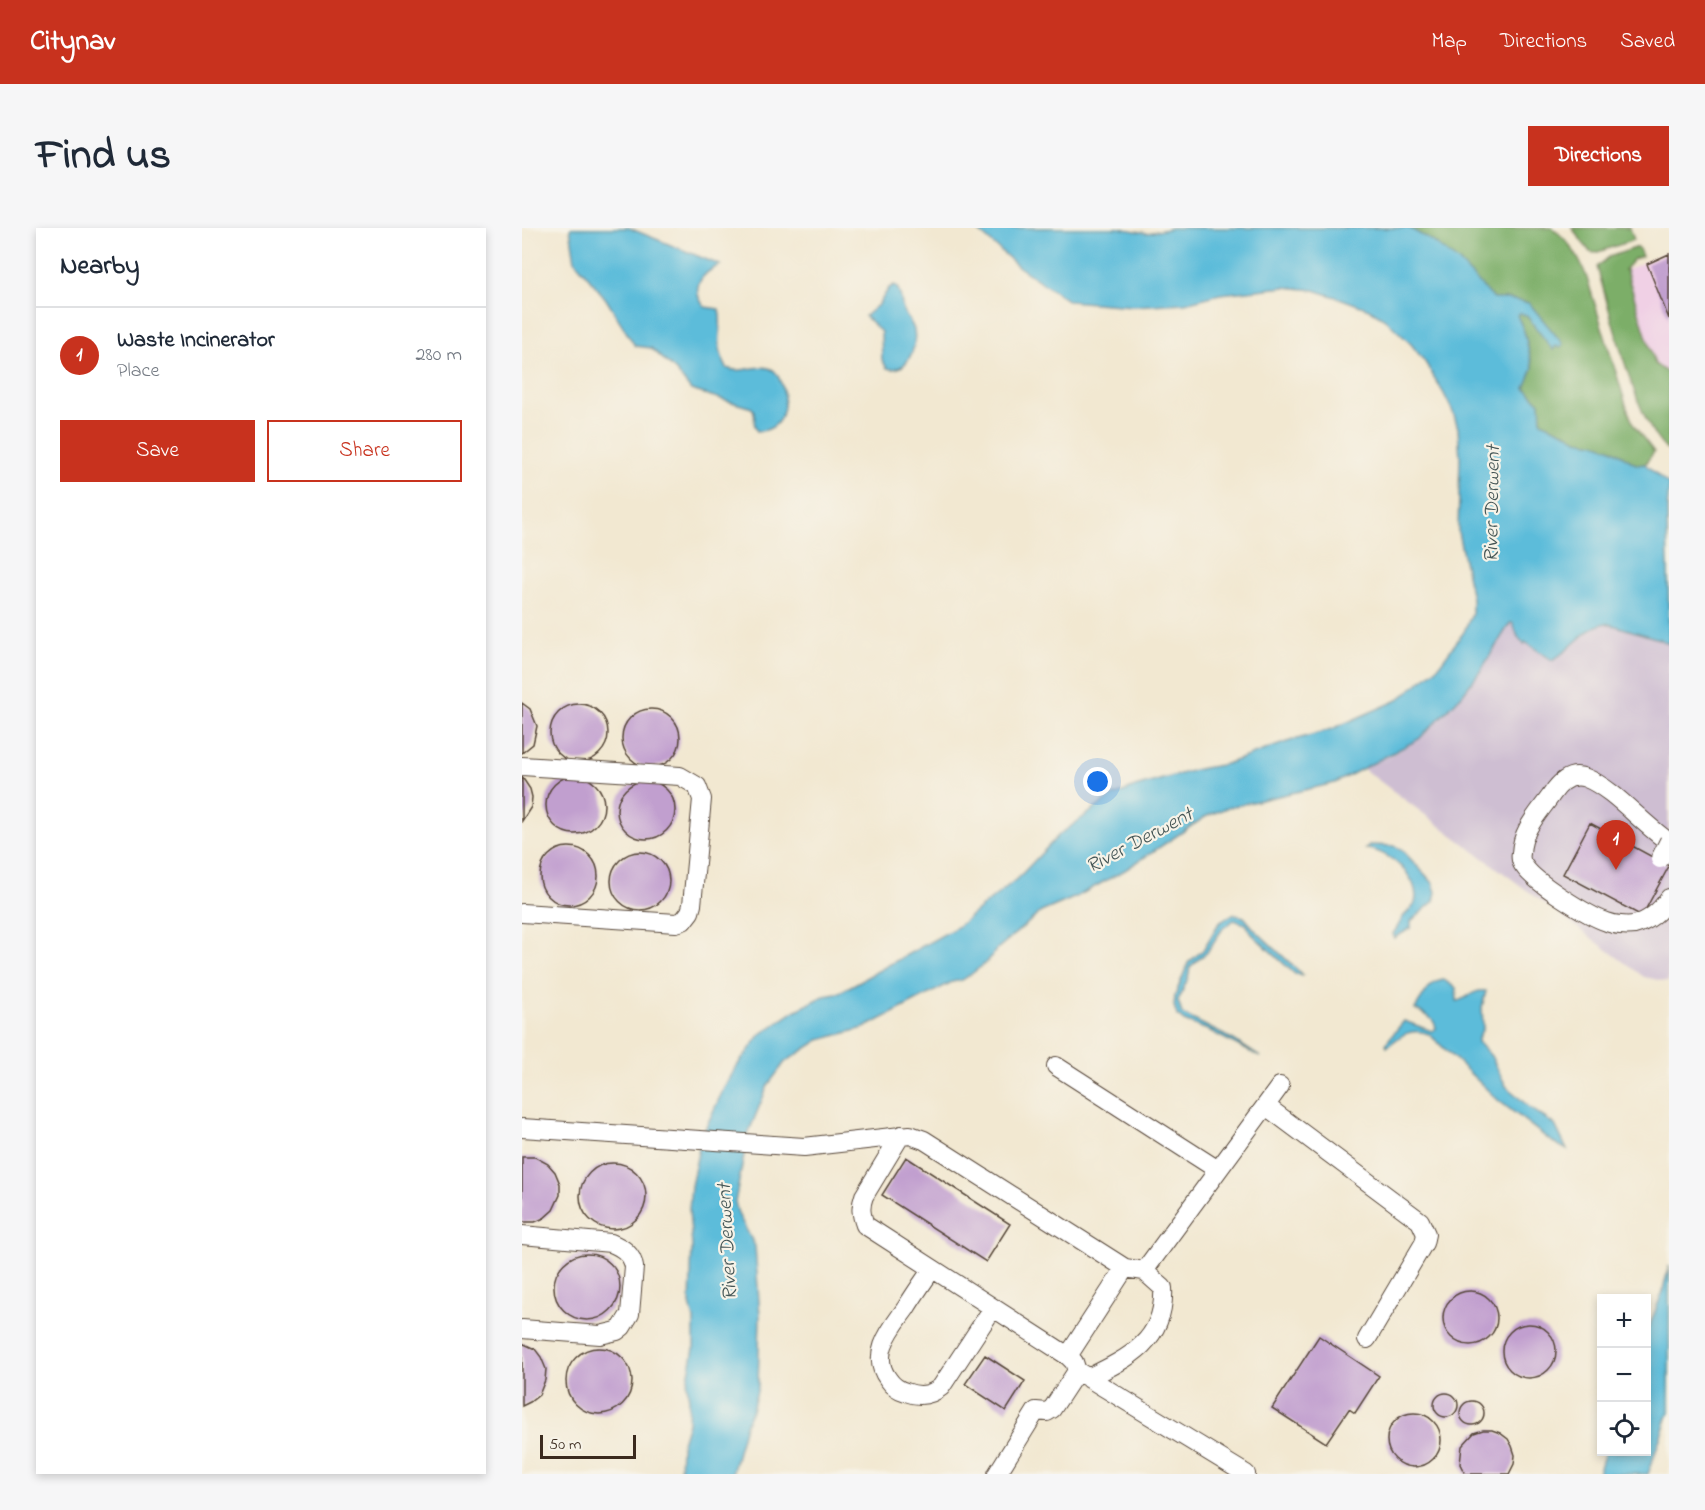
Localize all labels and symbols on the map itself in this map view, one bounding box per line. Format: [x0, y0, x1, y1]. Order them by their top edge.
water label: River Derwent [1477, 443, 1509, 563]
your location [1083, 767, 1112, 796]
water label: River Derwent [1081, 799, 1201, 882]
pin: 1 [1596, 820, 1636, 870]
water label: River Derwent [710, 1181, 746, 1301]
scale bar [540, 1432, 636, 1460]

